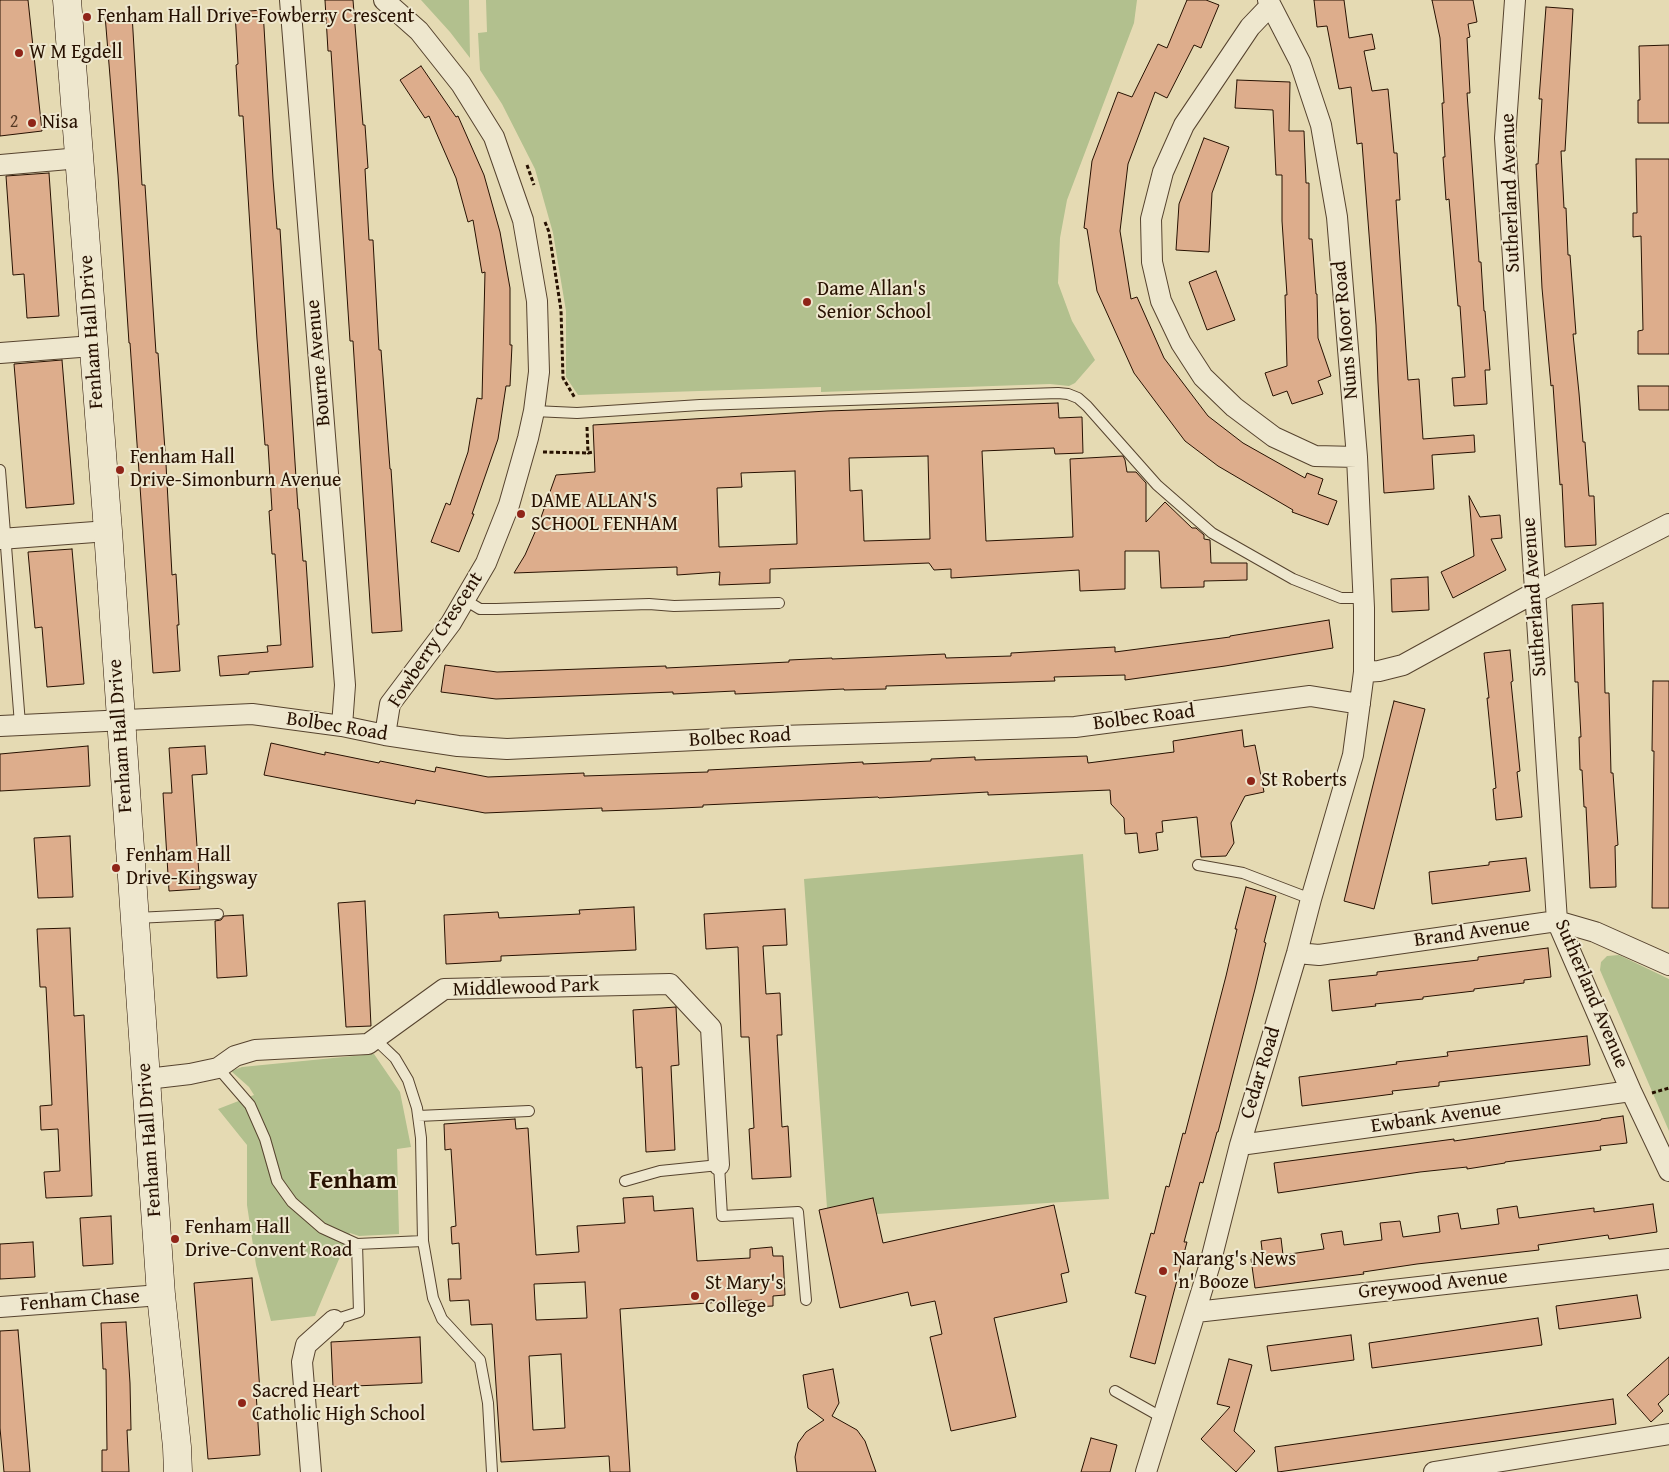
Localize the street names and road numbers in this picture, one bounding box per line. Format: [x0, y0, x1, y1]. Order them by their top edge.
street label: Sutherland Avenue [1496, 113, 1526, 273]
street label: Fenham Hall Drive [75, 254, 109, 410]
street label: Nuns Moor Road [1328, 260, 1364, 400]
street label: Bourne Avenue [302, 299, 336, 427]
street label: Sutherland Avenue [1517, 517, 1553, 677]
street label: Fowberry Crescent [383, 568, 489, 712]
street label: Fenham Hall Drive [104, 658, 138, 814]
street label: Bolbec Road [1092, 700, 1196, 736]
street label: Bolbec Road [285, 707, 389, 747]
street label: Bolbec Road [688, 723, 792, 753]
street label: Brand Avenue [1413, 913, 1531, 953]
street label: Sutherland Avenue [1549, 916, 1633, 1072]
street label: Middlewood Park [452, 973, 600, 1003]
street label: Cedar Road [1236, 1024, 1286, 1122]
street label: Fenham Hall Drive [133, 1062, 167, 1218]
street label: Ewbank Avenue [1369, 1097, 1503, 1139]
street label: Greywood Avenue [1357, 1265, 1509, 1305]
street label: Fenham Chase [19, 1285, 141, 1317]

